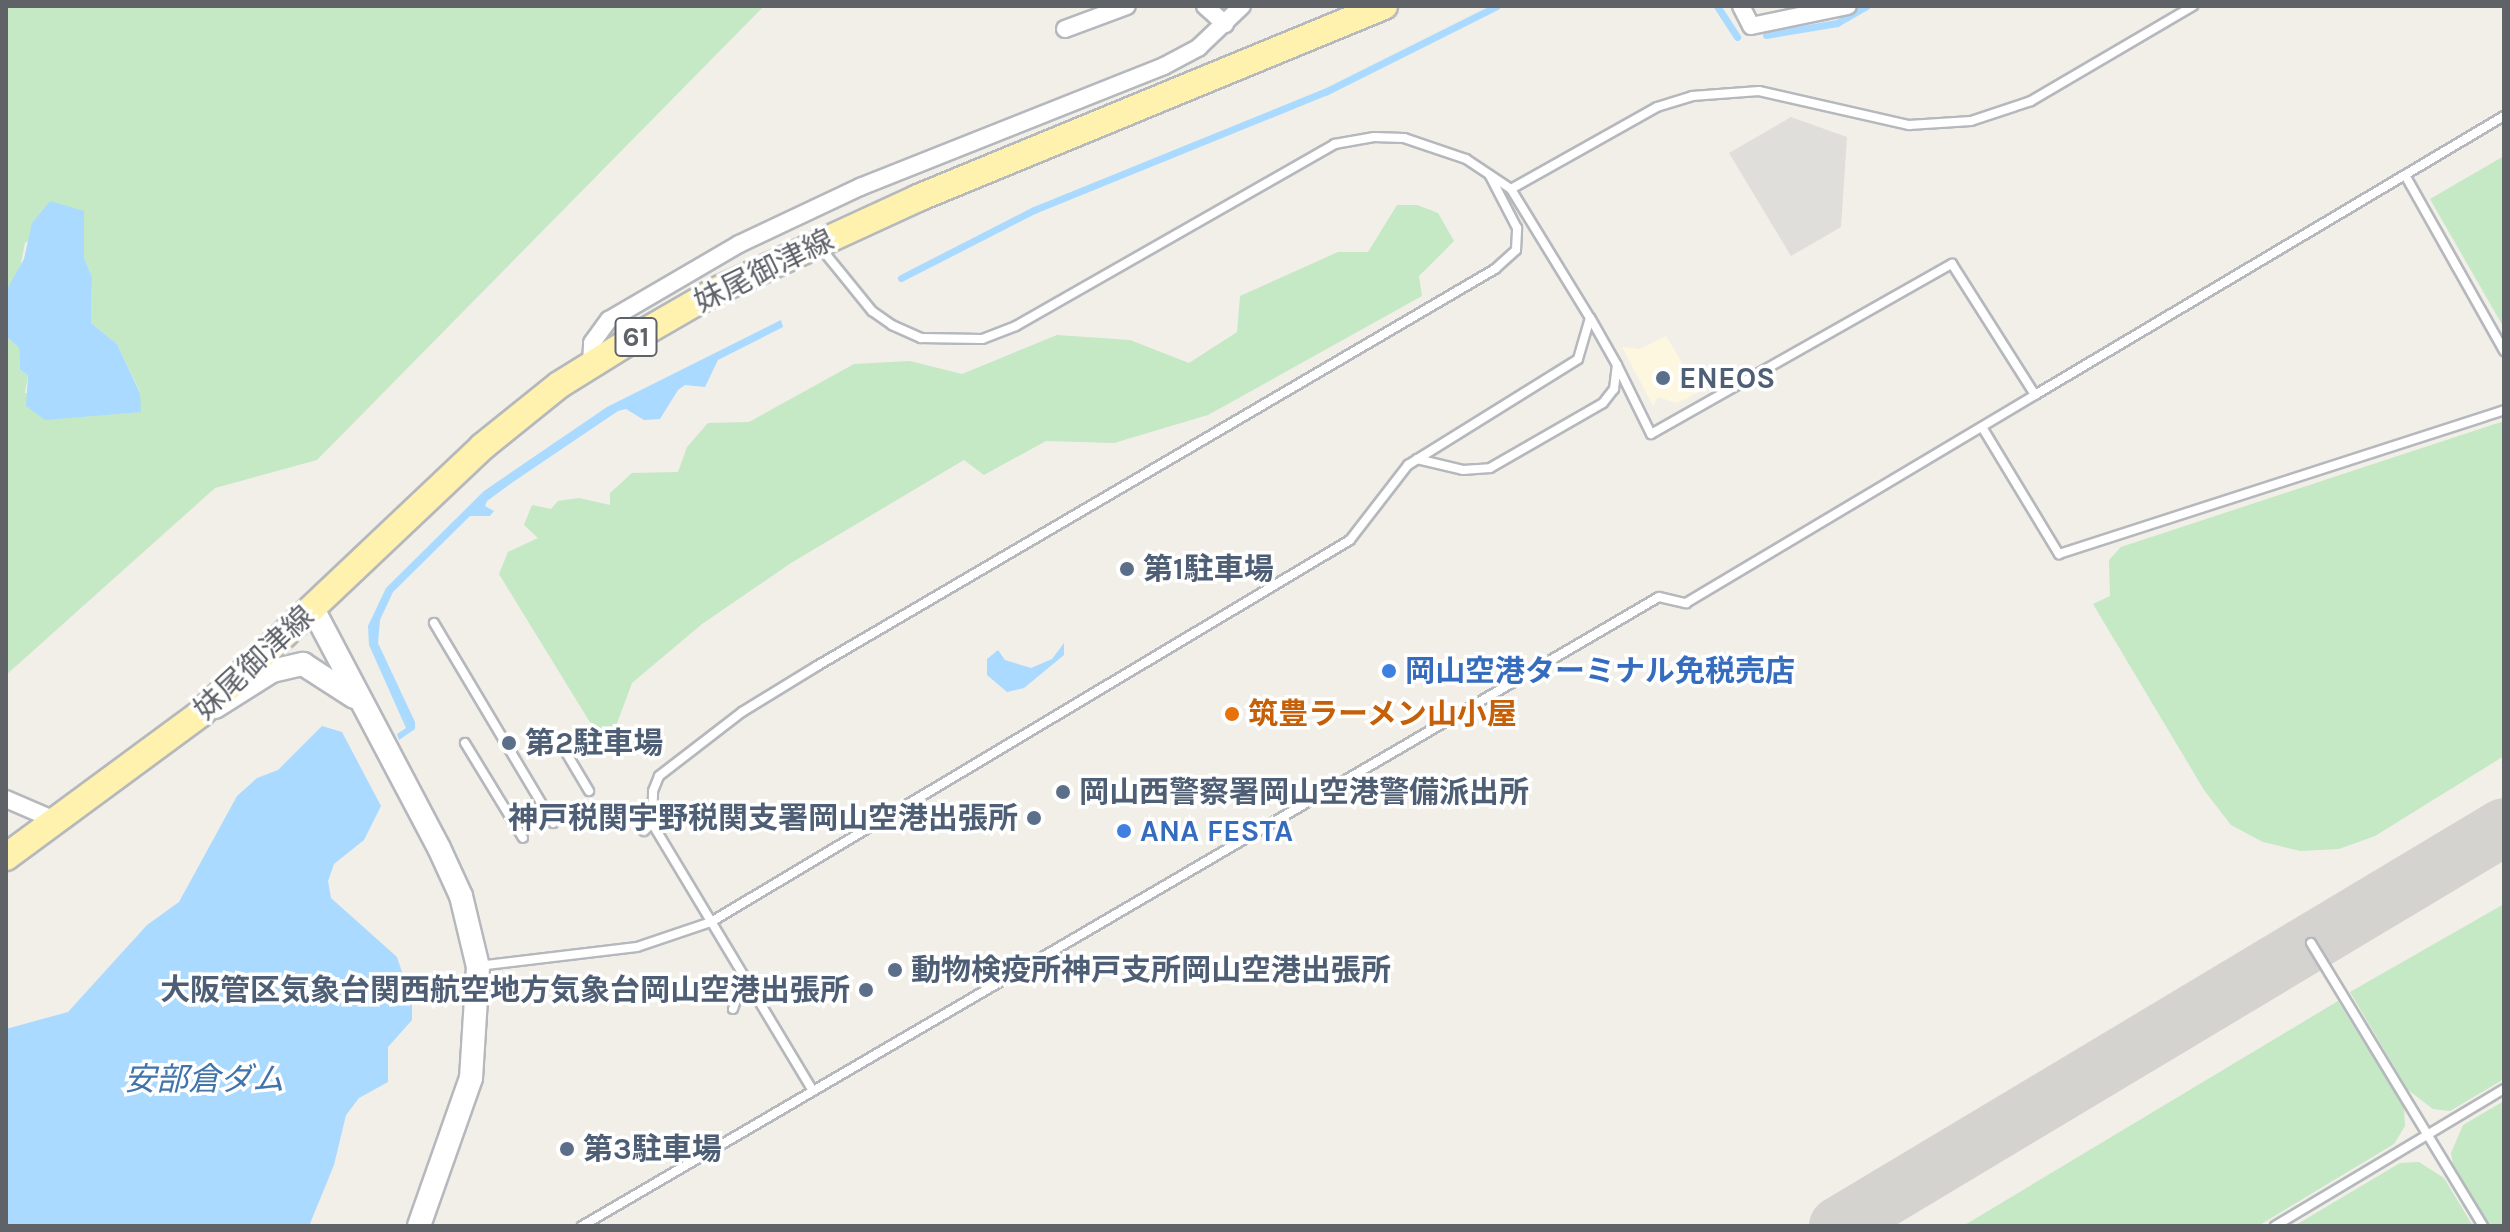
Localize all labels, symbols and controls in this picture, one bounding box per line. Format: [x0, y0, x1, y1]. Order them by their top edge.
street label: 妹尾御津線 [689, 222, 839, 320]
road number: 61 [614, 313, 658, 361]
place label: ENEOS [1679, 360, 1775, 396]
marker: ENEOS [1654, 369, 1672, 387]
place label: 第1駐車場 [1143, 551, 1274, 587]
marker: 第1駐車場 [1118, 560, 1136, 578]
street label: 妹尾御津線 [187, 599, 321, 727]
place label: 岡山空港ターミナル免税売店 [1405, 653, 1795, 689]
marker: 岡山空港ターミナル免税売店 [1380, 662, 1398, 680]
place label: 筑豊ラーメン山小屋 [1248, 696, 1518, 732]
marker: 筑豊ラーメン山小屋 [1223, 705, 1241, 723]
place label: 第2駐車場 [525, 725, 663, 761]
marker: 第2駐車場 [500, 734, 518, 752]
place label: 岡山西警察署岡山空港警備派出所 [1079, 774, 1529, 810]
marker: 岡山西警察署岡山空港警備派出所 [1054, 783, 1072, 801]
place label: 神戸税関宇野税関支署岡山空港出張所 [508, 800, 1018, 836]
marker: 神戸税関宇野税関支署岡山空港出張所 [1025, 809, 1043, 827]
place label: ANA FESTA [1140, 813, 1293, 849]
marker: ANA FESTA [1115, 822, 1133, 840]
place label: 動物検疫所神戸支所岡山空港出張所 [911, 952, 1391, 988]
marker: 動物検疫所神戸支所岡山空港出張所 [886, 961, 904, 979]
place label: 大阪管区気象台関西航空地方気象台岡山空港出張所 [160, 972, 850, 1008]
marker: 大阪管区気象台関西航空地方気象台岡山空港出張所 [857, 981, 875, 999]
water label: 安部倉ダム [124, 1061, 284, 1099]
place label: 第3駐車場 [583, 1131, 722, 1167]
marker: 第3駐車場 [558, 1140, 576, 1158]

